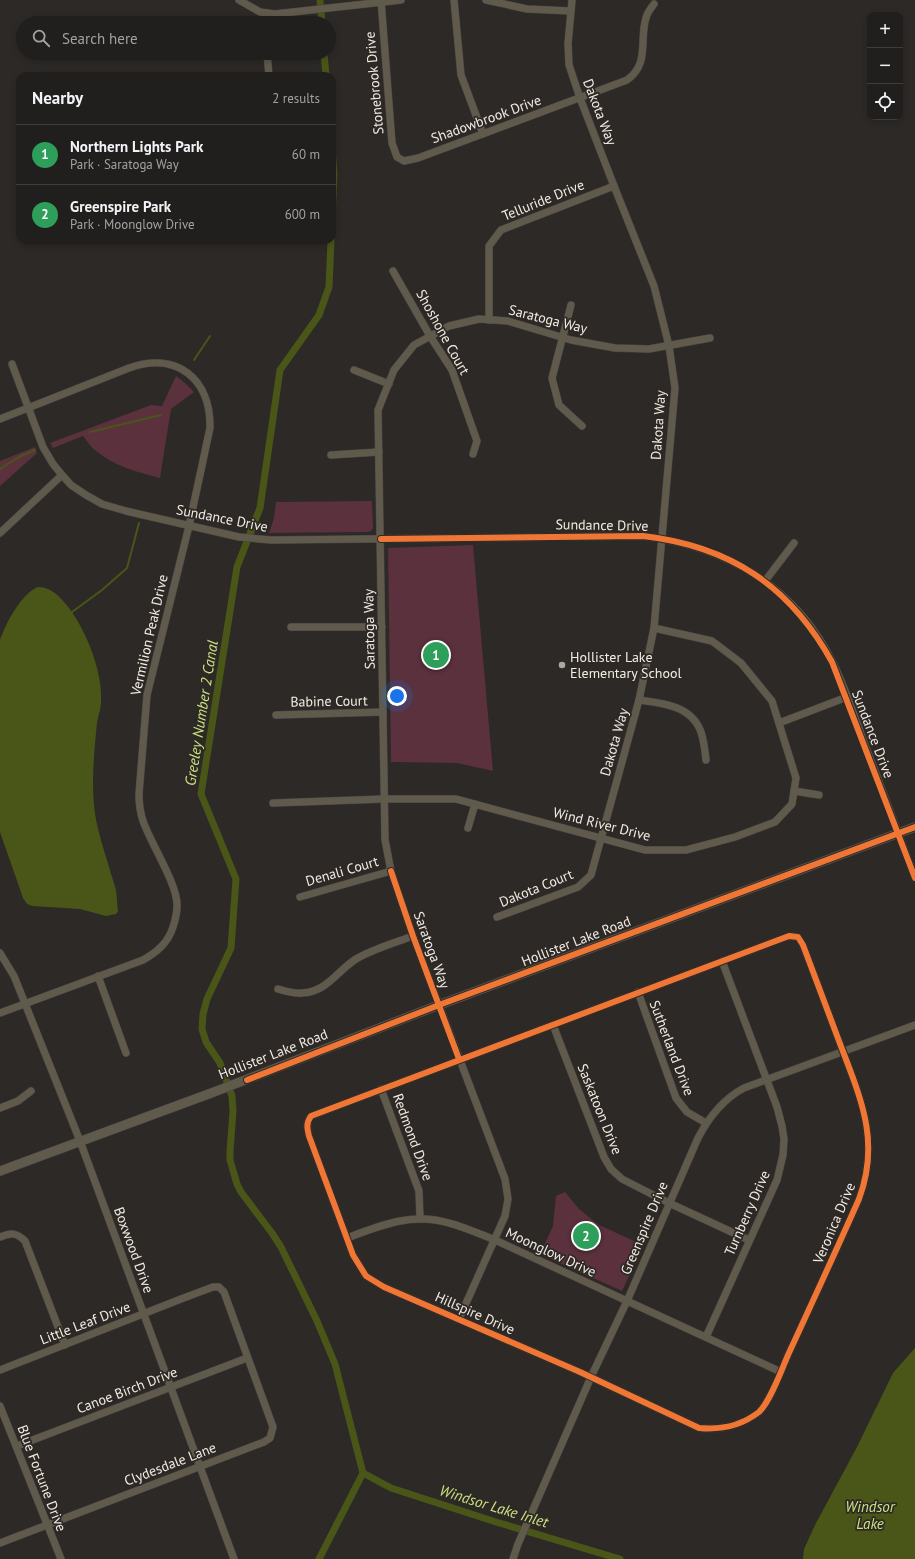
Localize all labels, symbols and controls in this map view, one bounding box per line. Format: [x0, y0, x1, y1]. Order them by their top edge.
map controls [867, 12, 903, 120]
button: + [867, 12, 903, 48]
search box [16, 16, 336, 60]
icon: search [30, 27, 52, 49]
text: Search here [62, 29, 138, 48]
street label: Stonebrook Drive [361, 31, 387, 135]
button: − [867, 48, 903, 84]
street label: Dakota Way [579, 76, 621, 148]
button: locate [867, 84, 903, 120]
text: Nearby [32, 87, 83, 109]
text: 2 results [272, 90, 320, 107]
street label: Shadowbrook Drive [428, 91, 544, 147]
text: Northern Lights Park [70, 137, 203, 156]
text: 1 [41, 146, 49, 163]
text: 60 m [292, 146, 320, 163]
text: Park · Saratoga Way [70, 156, 179, 173]
street label: Telluride Drive [499, 175, 587, 225]
text: Greenspire Park [70, 197, 171, 216]
text: 2 [41, 206, 49, 223]
text: 600 m [285, 206, 320, 223]
text: Park · Moonglow Drive [70, 216, 195, 233]
street label: Shoshone Court [412, 286, 474, 378]
street label: Saratoga Way [507, 301, 590, 338]
street label: Dakota Way [647, 389, 669, 460]
street label: Sundance Drive [175, 500, 269, 536]
street label: Sundance Drive [555, 515, 649, 535]
street label: Vermilion Peak Drive [126, 573, 172, 698]
street label: Saratoga Way [359, 588, 379, 669]
water label: Greeley Number 2 Canal [180, 639, 222, 787]
pin: 1 [423, 640, 449, 670]
place label: Hollister Lake Elementary School [570, 648, 682, 682]
marker: Hollister Lake Elementary School [557, 660, 567, 670]
your location [387, 686, 407, 706]
street label: Sundance Drive [848, 687, 898, 781]
street label: Babine Court [290, 691, 368, 711]
street label: Dakota Way [596, 706, 632, 778]
street label: Wind River Drive [551, 803, 653, 845]
street label: Denali Court [304, 852, 381, 890]
street label: Dakota Court [496, 865, 576, 911]
street label: Saratoga Way [410, 909, 454, 991]
street label: Hollister Lake Road [519, 912, 633, 970]
street label: Sutherland Drive [646, 998, 698, 1098]
street label: Hollister Lake Road [216, 1025, 330, 1083]
street label: Saskatoon Drive [574, 1061, 626, 1157]
street label: Redmond Drive [389, 1091, 437, 1183]
street label: Turnberry Drive [720, 1168, 774, 1258]
street label: Greenspire Drive [616, 1179, 672, 1277]
street label: Veronica Drive [808, 1180, 859, 1267]
street label: Boxwood Drive [110, 1204, 158, 1296]
pin: 2 [573, 1221, 599, 1251]
street label: Moonglow Drive [503, 1223, 599, 1281]
street label: Hillspire Drive [432, 1287, 518, 1339]
street label: Little Leaf Drive [37, 1297, 133, 1349]
street label: Canoe Birch Drive [74, 1363, 180, 1417]
street label: Blue Fortune Drive [13, 1422, 71, 1534]
street label: Clydesdale Lane [121, 1438, 219, 1490]
water label: Windsor Lake Inlet [437, 1480, 552, 1532]
water label: Windsor Lake [845, 1497, 896, 1533]

